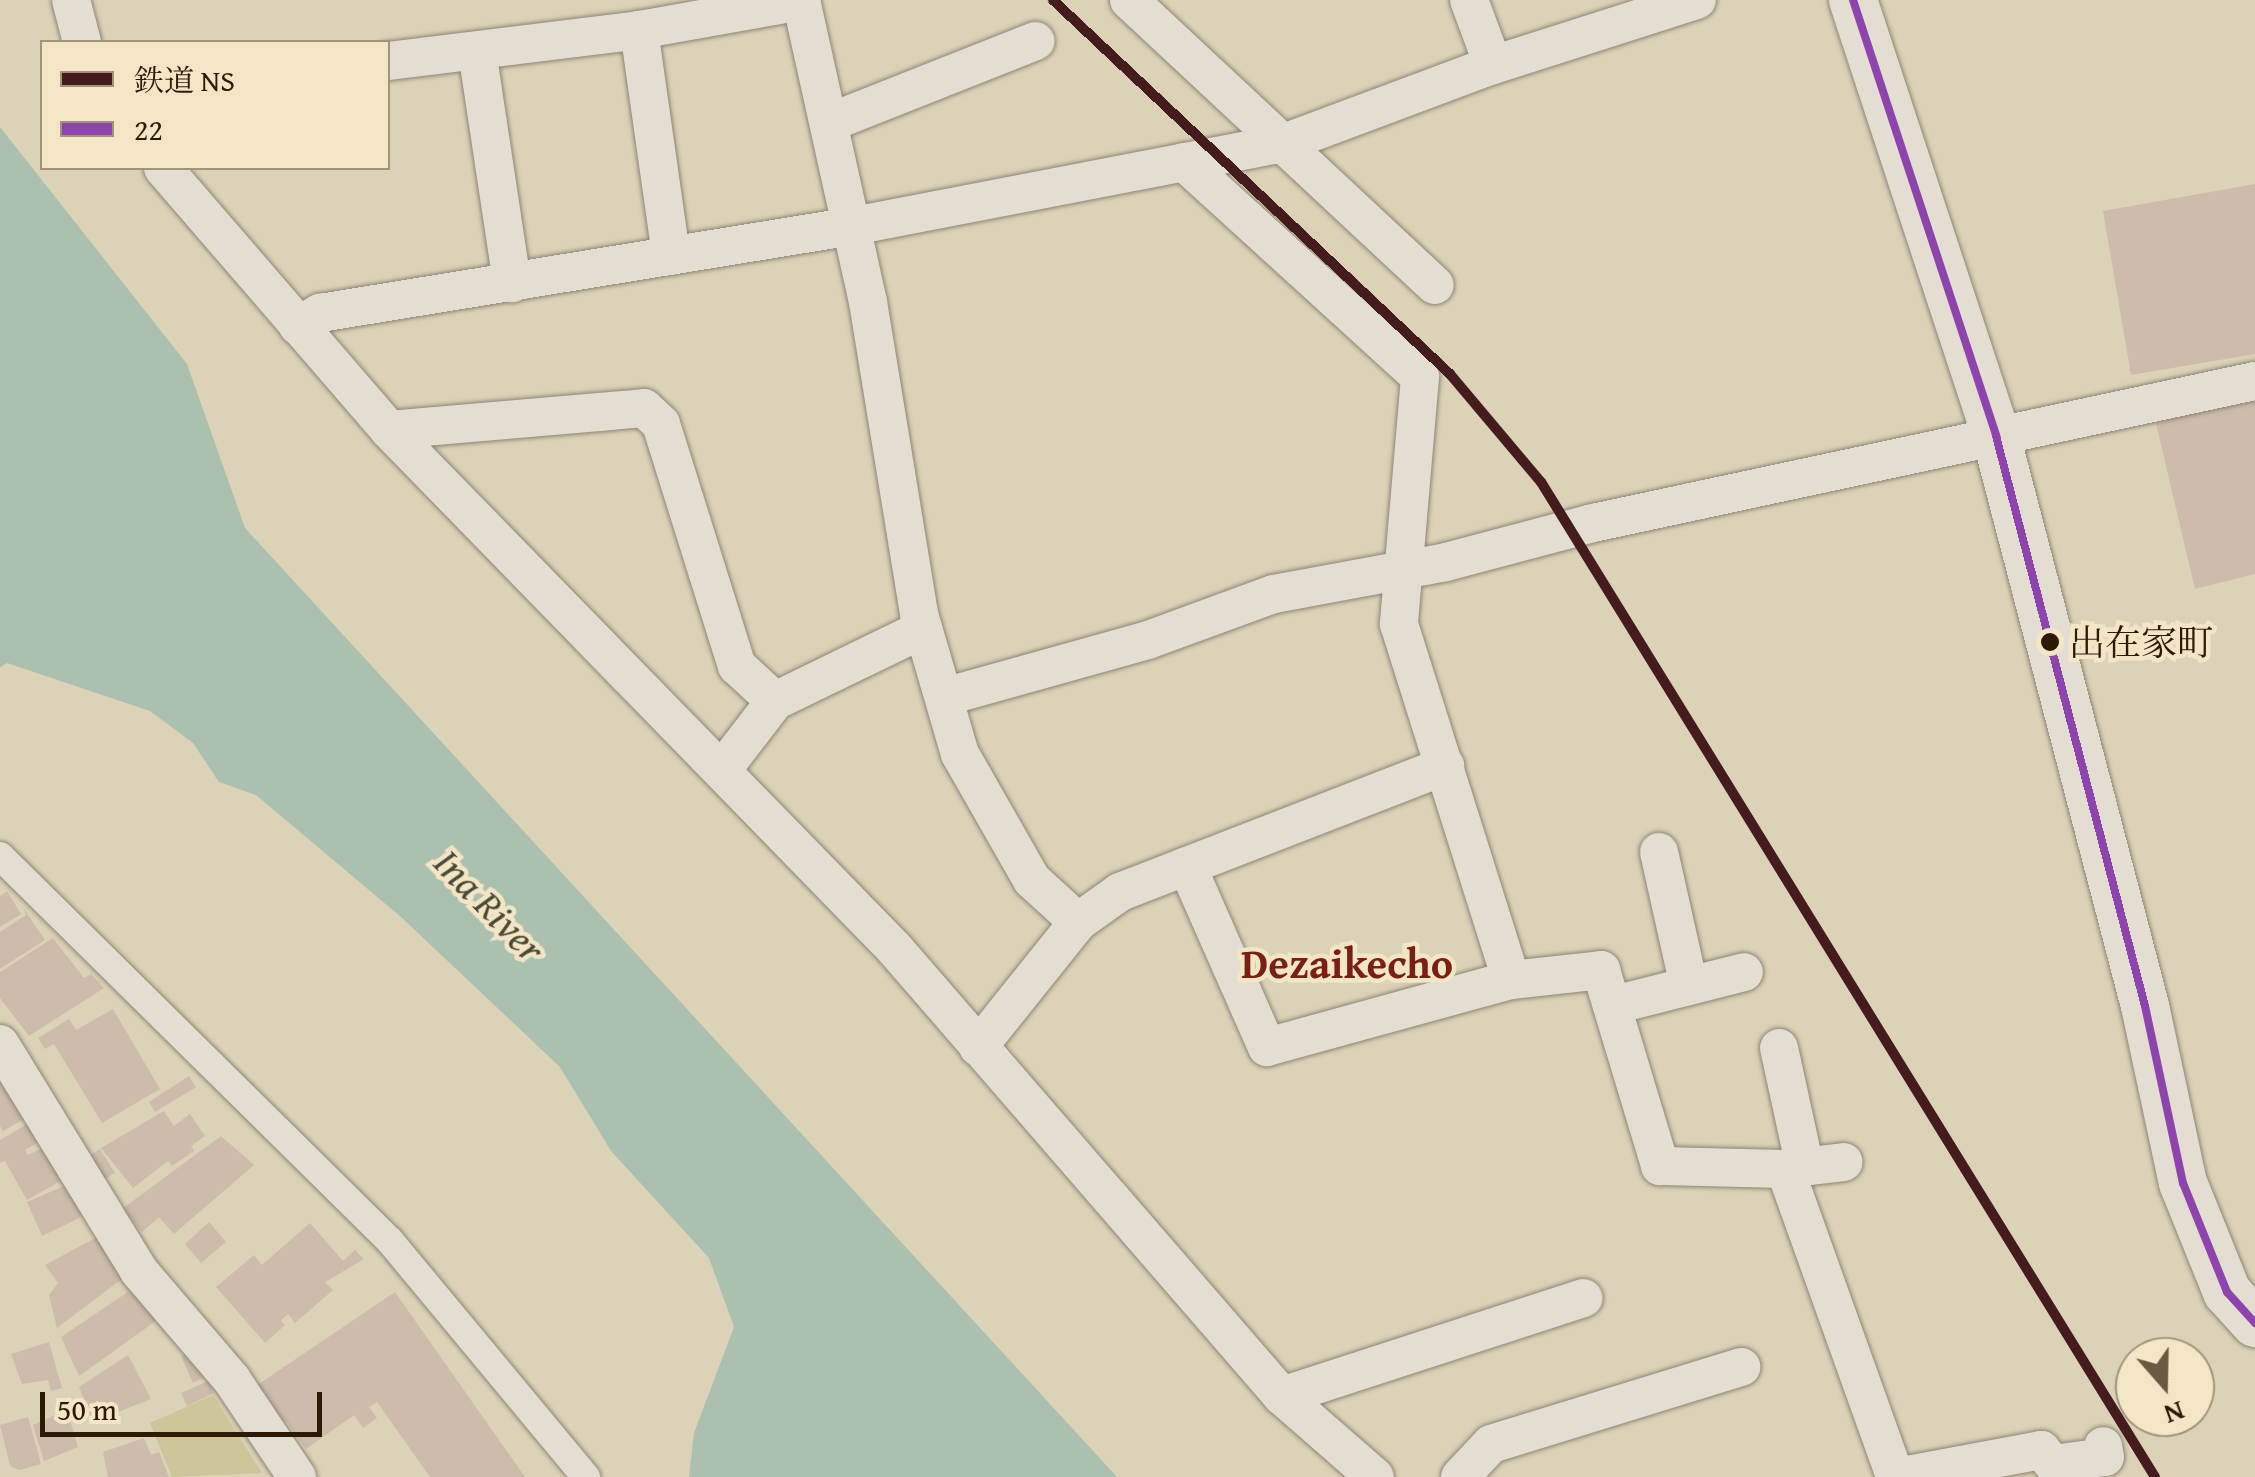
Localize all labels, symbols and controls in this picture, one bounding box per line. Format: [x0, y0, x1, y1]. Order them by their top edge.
legend [40, 40, 390, 170]
text: 鉄道 NS [134, 58, 235, 102]
text: 22 [134, 107, 163, 151]
place label: 出在家町 [2069, 620, 2213, 664]
marker: 出在家町 [2040, 632, 2060, 652]
water label: Ina River [425, 838, 555, 972]
district label: Dezaikecho [1241, 938, 1453, 988]
north arrow [2115, 1337, 2215, 1437]
scale bar [45, 1372, 328, 1434]
text: 50 m [57, 1387, 117, 1431]
text: N [2159, 1391, 2191, 1436]

